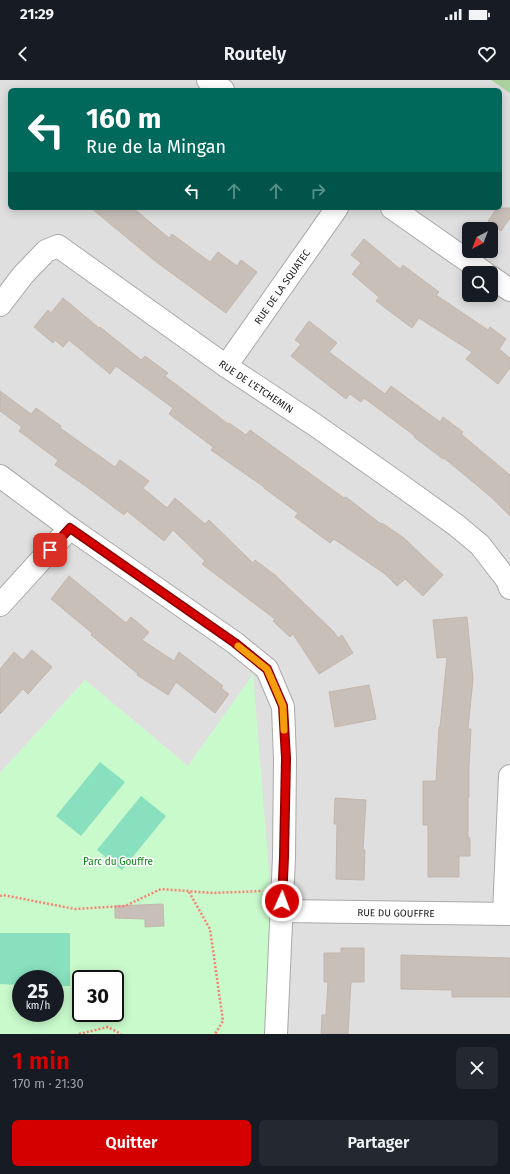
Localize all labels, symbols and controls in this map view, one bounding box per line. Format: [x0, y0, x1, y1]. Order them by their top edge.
text: 21:29 [20, 5, 54, 23]
icon: back [12, 43, 34, 65]
text: Routely [224, 43, 286, 65]
icon: heart [476, 43, 498, 65]
text: 160 m [86, 102, 161, 135]
icon: left [20, 104, 72, 156]
text: Rue de la Mingan [86, 136, 226, 158]
icon: left [181, 180, 203, 202]
icon: ahead [223, 180, 245, 202]
icon: ahead [265, 180, 287, 202]
icon: right [307, 180, 329, 202]
north arrow [462, 222, 498, 258]
map controls [462, 222, 498, 302]
street label: RUE DE LA SQUATEC [252, 247, 313, 327]
button: search [462, 266, 498, 302]
street label: RUE DE L'ETCHEMIN [216, 358, 295, 416]
pin [33, 533, 67, 567]
icon: arrive [39, 539, 61, 561]
park label: Parc du Gouffre [83, 856, 153, 868]
position arrow [261, 880, 303, 922]
street label: RUE DU GOUFFRE [357, 907, 435, 920]
speed limit sign: 30 [72, 970, 124, 1022]
text: 25 [27, 979, 49, 1003]
text: km/h [26, 1000, 50, 1012]
text: 1 min [12, 1047, 70, 1075]
button: close [456, 1047, 498, 1089]
text: 170 m · 21:30 [12, 1076, 84, 1091]
button: Quitter [12, 1120, 251, 1166]
button: Partager [259, 1120, 498, 1166]

